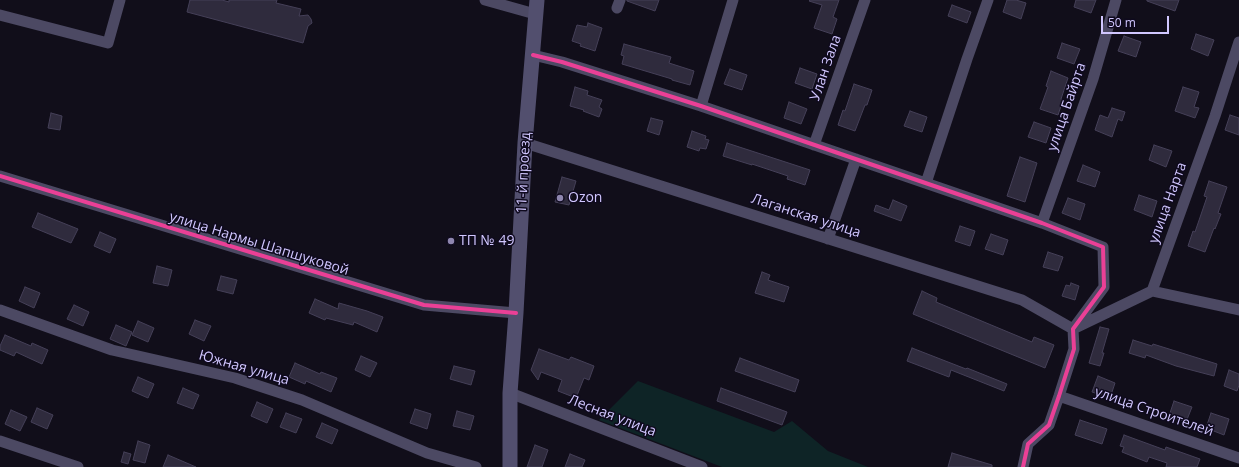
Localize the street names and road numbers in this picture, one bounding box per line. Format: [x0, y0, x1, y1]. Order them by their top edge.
street label: Улан Зала [807, 33, 845, 103]
street label: улица Байрта [1044, 61, 1090, 153]
street label: 11-й проезд [513, 132, 535, 214]
street label: улица Нарта [1146, 160, 1190, 246]
street label: Лаганская улица [749, 190, 863, 242]
street label: улица Нармы Шапшуковой [167, 209, 351, 279]
street label: Южная улица [197, 347, 291, 389]
street label: улица Строителей [1092, 384, 1216, 440]
street label: Лесная улица [566, 392, 658, 440]

